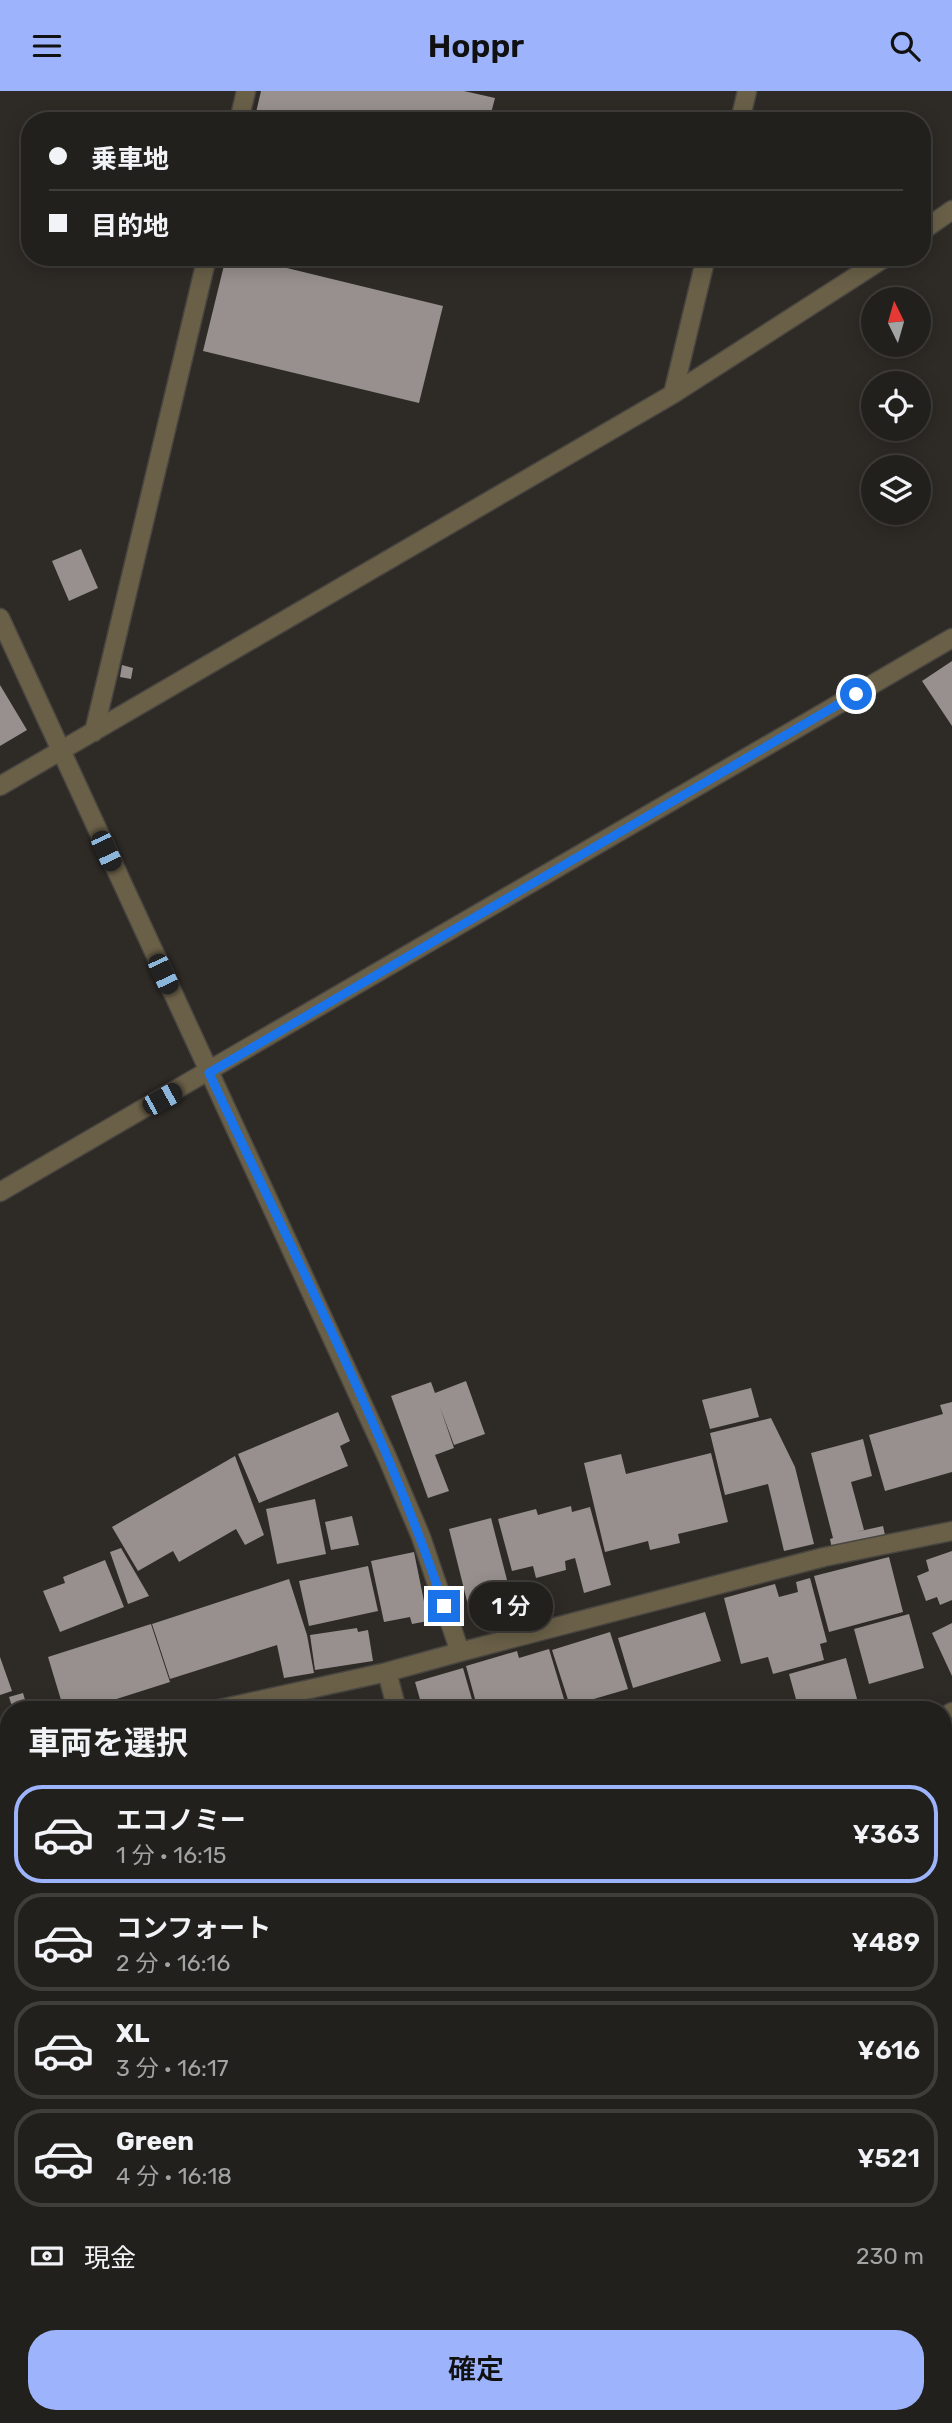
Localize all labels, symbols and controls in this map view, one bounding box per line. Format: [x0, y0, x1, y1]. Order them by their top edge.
icon: menu [28, 27, 66, 65]
text: Hoppr [428, 27, 524, 65]
icon: search [886, 27, 924, 65]
text: 乗車地 [91, 144, 169, 175]
text: 目的地 [91, 211, 169, 242]
north arrow [861, 287, 931, 357]
map controls [861, 287, 931, 525]
button: locate [861, 371, 931, 441]
button: layers [861, 455, 931, 525]
route start [840, 678, 872, 710]
car [88, 828, 125, 874]
car [145, 951, 182, 997]
car [139, 1080, 186, 1118]
callout: 1 分 [468, 1581, 552, 1631]
route end [428, 1590, 460, 1622]
text: 1 分 [491, 1592, 531, 1620]
text: 車両を選択 [28, 1724, 188, 1762]
icon: car [32, 1803, 95, 1866]
text: エコノミー [116, 1805, 246, 1836]
text: ¥363 [853, 1819, 920, 1850]
text: 1 分 · 16:15 [116, 1841, 226, 1869]
icon: car [32, 1911, 95, 1974]
text: コンフォート [116, 1913, 271, 1944]
text: ¥489 [852, 1927, 920, 1958]
text: 2 分 · 16:16 [116, 1949, 230, 1977]
text: XL [116, 2018, 149, 2049]
icon: car [32, 2019, 95, 2082]
text: ¥616 [858, 2035, 920, 2066]
text: 3 分 · 16:17 [116, 2054, 229, 2082]
text: Green [116, 2126, 194, 2157]
icon: car [32, 2127, 95, 2190]
text: ¥521 [857, 2143, 920, 2174]
text: 4 分 · 16:18 [116, 2162, 232, 2190]
icon: cash [28, 2237, 66, 2275]
text: 230 m [856, 2242, 924, 2270]
text: 現金 [84, 2243, 136, 2274]
button: 確定 [28, 2330, 924, 2410]

